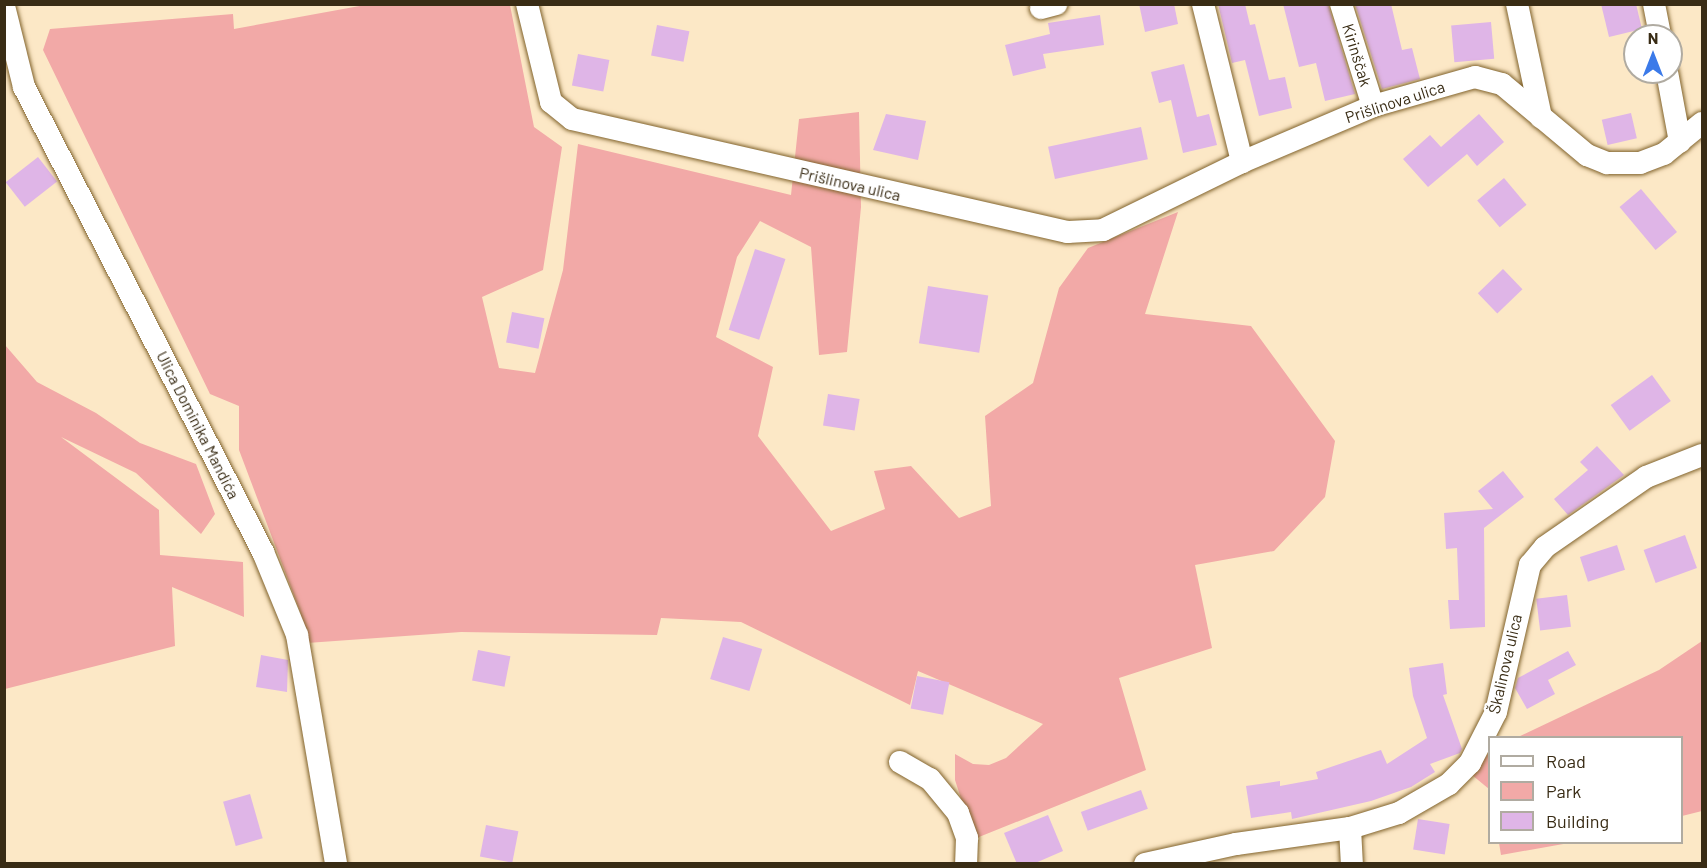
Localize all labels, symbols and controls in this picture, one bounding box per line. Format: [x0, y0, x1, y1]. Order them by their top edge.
street label: Kirinščak [1338, 21, 1376, 89]
north arrow [1623, 24, 1683, 84]
text: N [1648, 28, 1658, 47]
street label: Prišlinova ulica [1343, 77, 1447, 127]
street label: Prišlinova ulica [797, 163, 903, 205]
street label: Ulica Dominika Mandića [152, 348, 244, 502]
street label: Škalinova ulica [1484, 612, 1526, 716]
legend [1488, 736, 1683, 844]
text: Road [1546, 750, 1586, 772]
text: Park [1546, 780, 1581, 802]
text: Building [1546, 810, 1609, 832]

